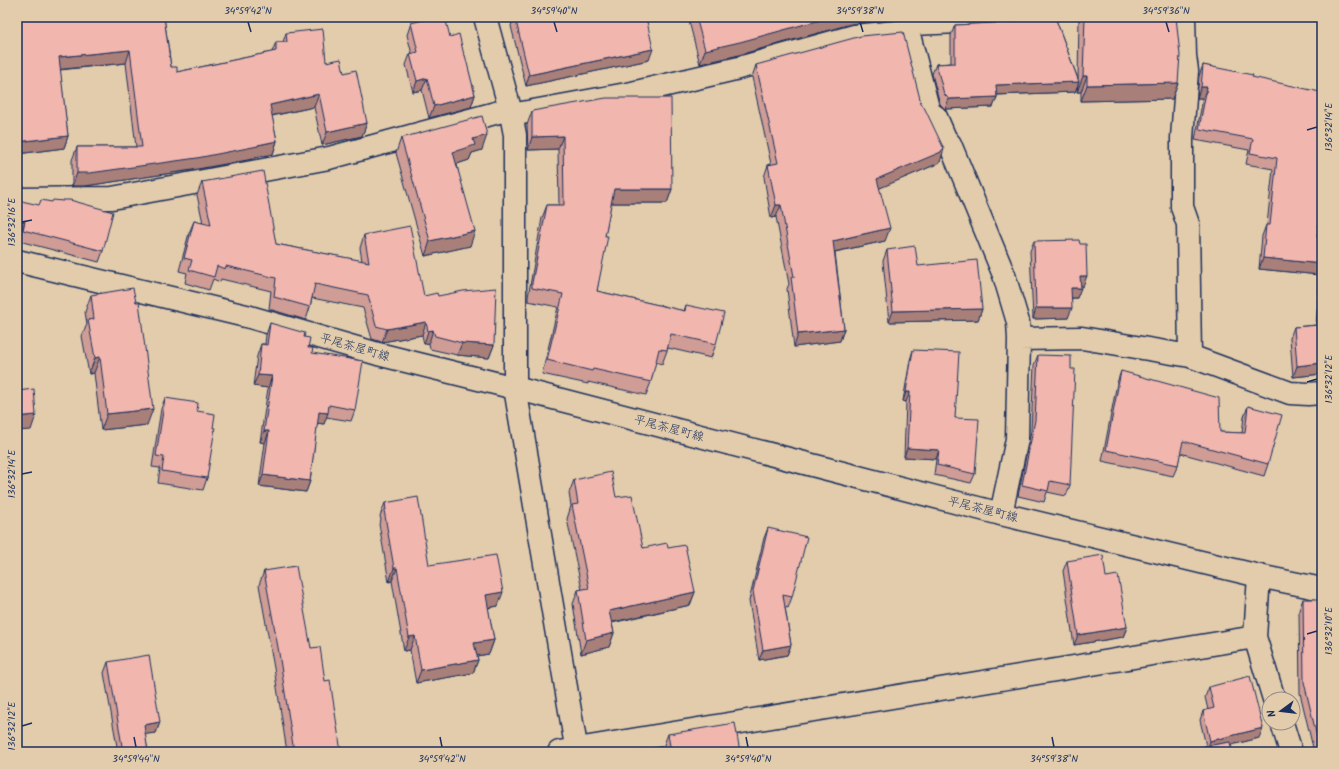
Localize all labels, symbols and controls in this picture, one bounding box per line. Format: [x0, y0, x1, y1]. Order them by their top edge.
text: 34°59'42"N [224, 3, 272, 19]
text: 34°59'40"N [531, 3, 578, 19]
text: 34°59'38"N [836, 3, 884, 19]
text: 34°59'36"N [1142, 3, 1190, 19]
text: 136°32'14"E [1321, 102, 1337, 151]
text: 136°32'16"E [4, 197, 20, 246]
street label: 平尾茶屋町線 [318, 328, 392, 367]
text: 136°32'12"E [1321, 353, 1337, 403]
street label: 平尾茶屋町線 [632, 410, 706, 447]
text: 136°32'14"E [4, 449, 20, 498]
street label: 平尾茶屋町線 [946, 492, 1020, 527]
text: 136°32'10"E [1321, 606, 1337, 655]
north arrow [1261, 691, 1301, 731]
text: 136°32'12"E [4, 700, 20, 750]
text: N [1263, 708, 1282, 719]
text: 34°59'44"N [112, 751, 160, 767]
text: 34°59'42"N [418, 751, 466, 767]
text: 34°59'40"N [725, 751, 772, 767]
text: 34°59'38"N [1030, 751, 1078, 767]

